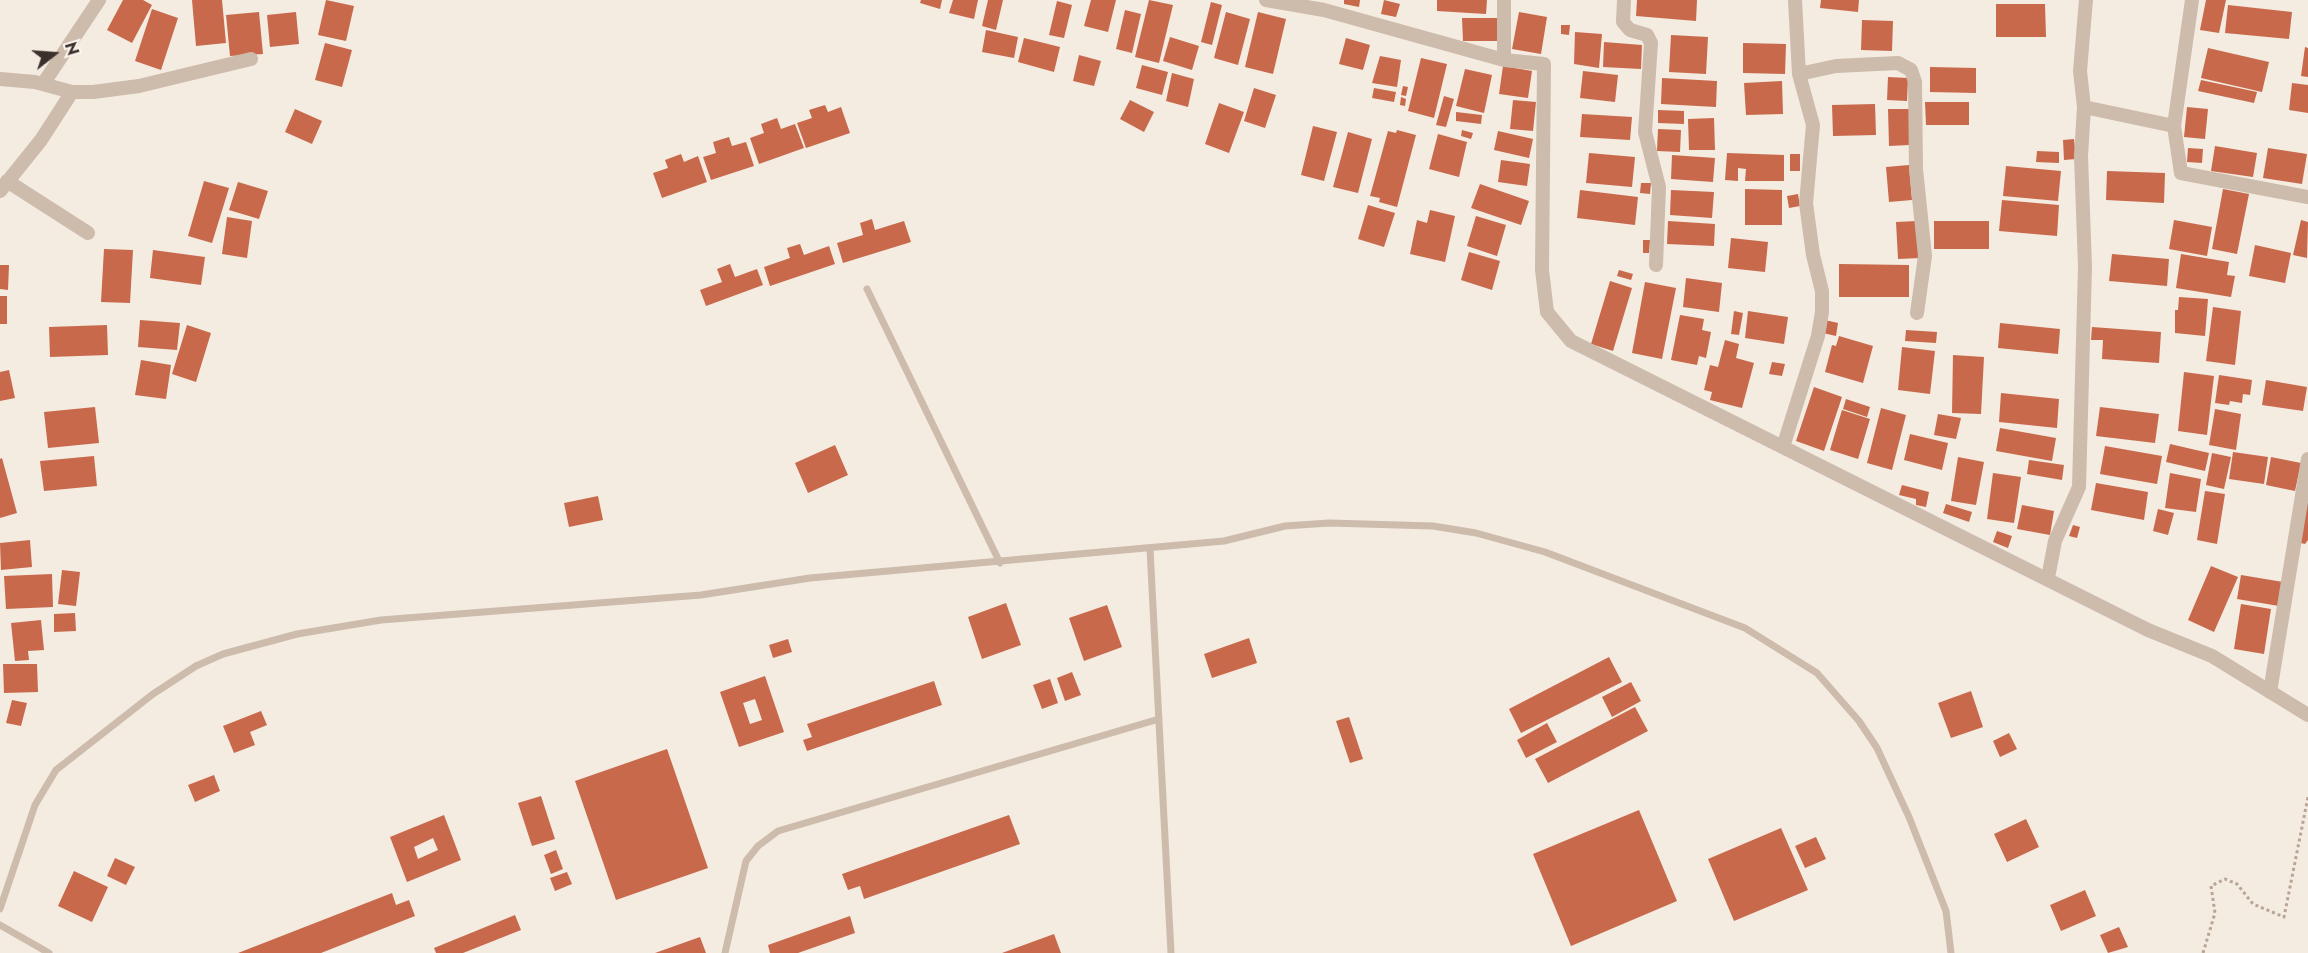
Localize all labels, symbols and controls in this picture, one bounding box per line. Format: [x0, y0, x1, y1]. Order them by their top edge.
north arrow [24, 24, 84, 84]
text: N [59, 39, 85, 58]

